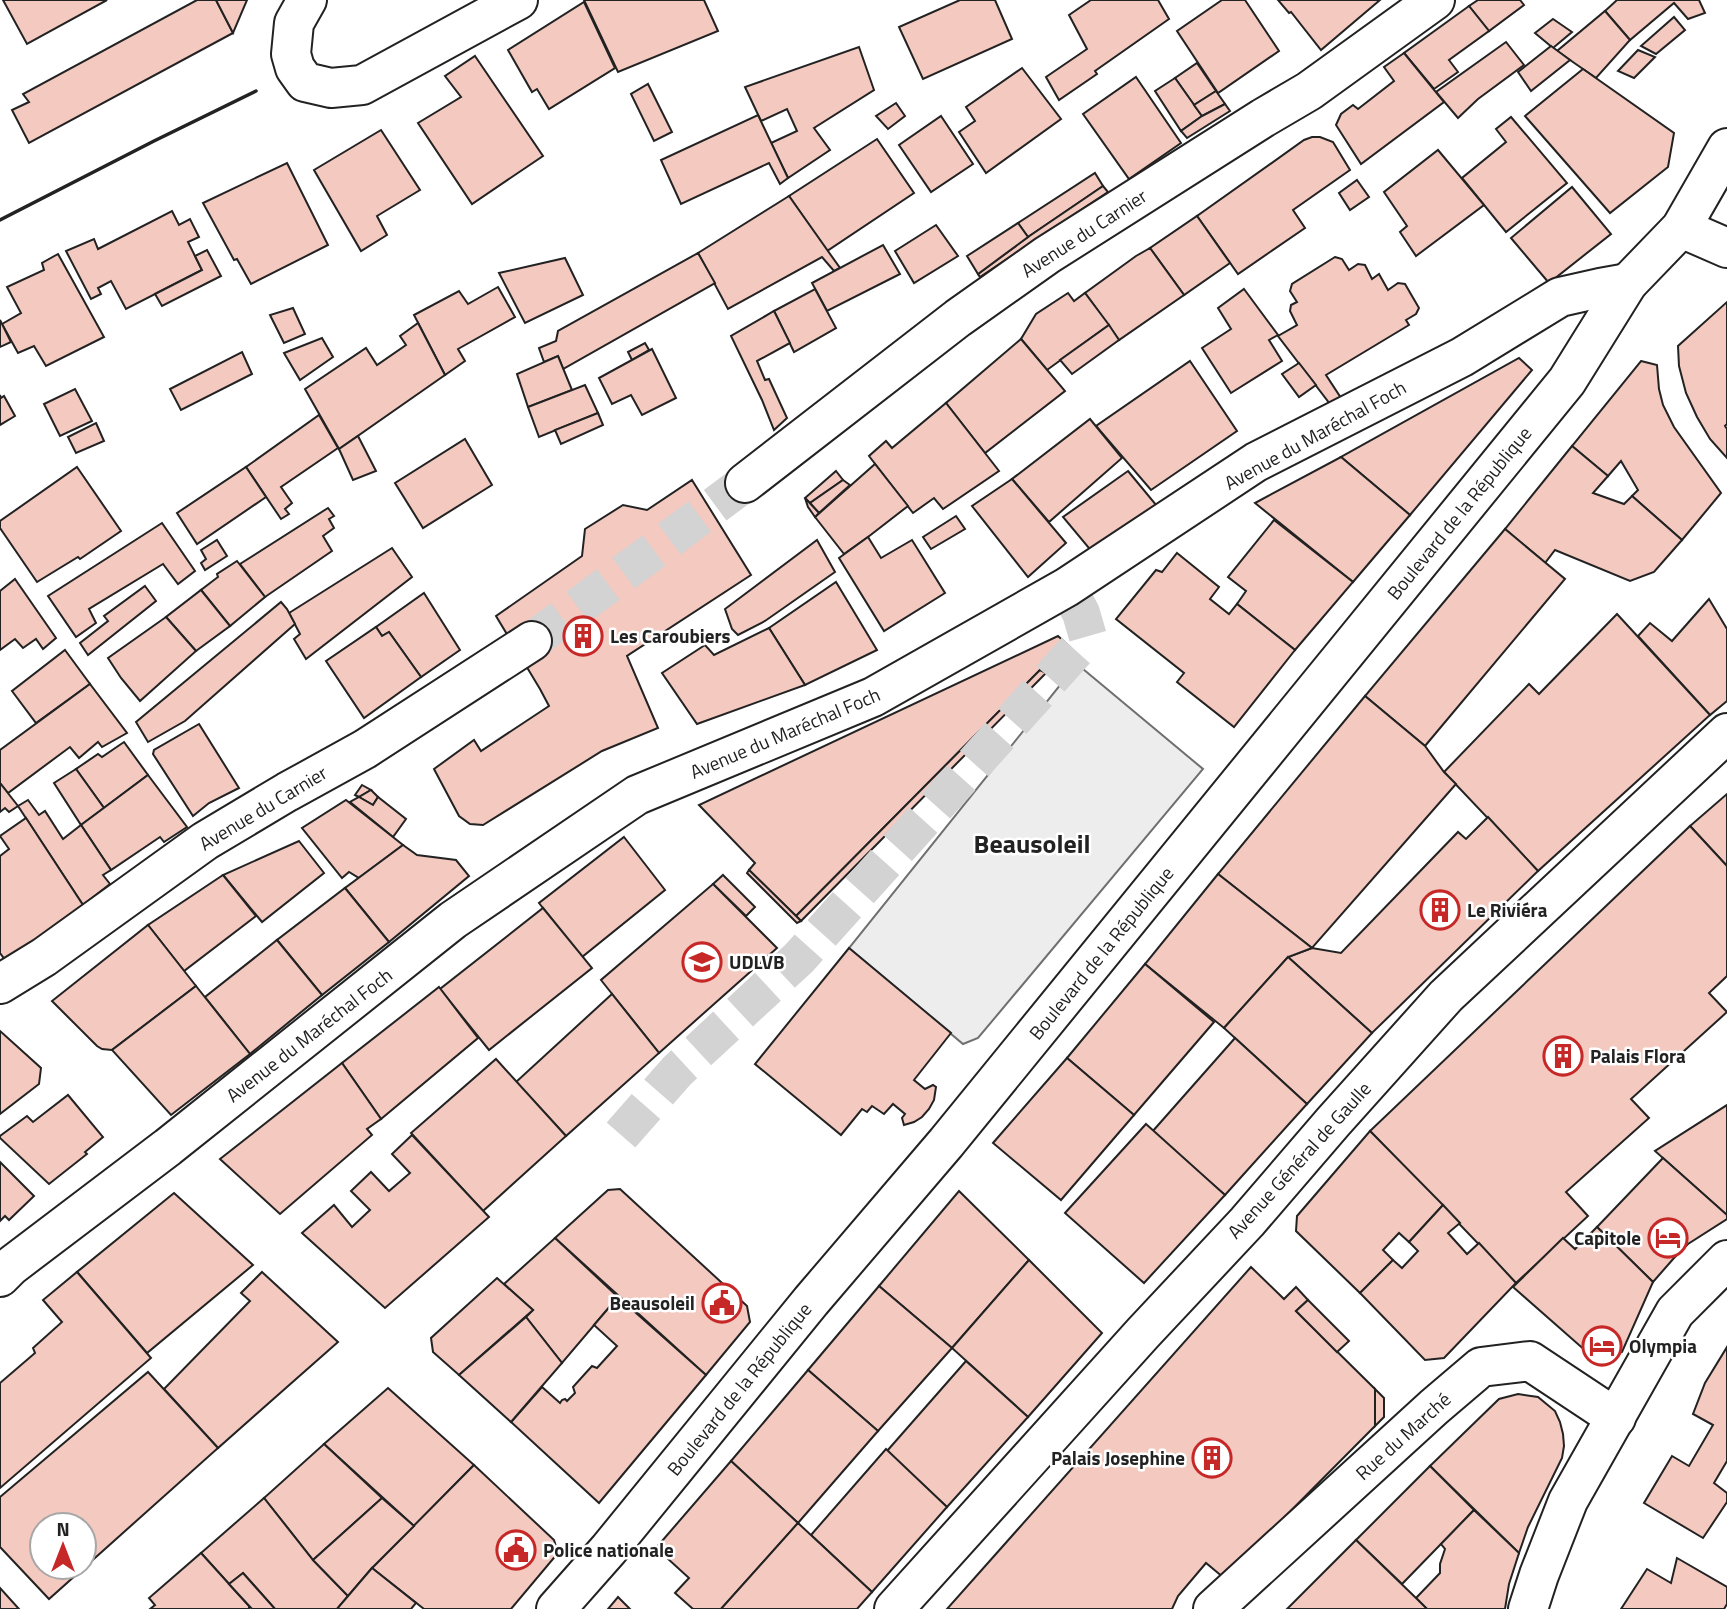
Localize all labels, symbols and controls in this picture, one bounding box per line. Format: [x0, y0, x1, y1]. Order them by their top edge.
street label: Avenue du Carnier [1015, 181, 1153, 284]
street label: Avenue du Maréchal Foch [1218, 372, 1411, 497]
street label: Boulevard de la République [1379, 420, 1538, 606]
building icon: Les Caroubiers [562, 615, 604, 657]
place label: Les Caroubiers [610, 621, 731, 650]
street label: Avenue du Maréchal Foch [685, 679, 884, 786]
street label: Avenue du Carnier [193, 758, 333, 857]
district label: Beausoleil [974, 824, 1090, 863]
street label: Boulevard de la République [1021, 860, 1180, 1046]
building icon: Le Riviéra [1419, 889, 1461, 931]
place label: Le Riviéra [1467, 895, 1548, 924]
school or university icon: UDLVB [681, 941, 723, 983]
place label: UDLVB [729, 947, 785, 976]
street label: Avenue du Maréchal Foch [219, 960, 398, 1109]
building icon: Palais Flora [1542, 1035, 1584, 1077]
place label: Palais Flora [1590, 1041, 1686, 1070]
street label: Avenue Général de Gaulle [1220, 1075, 1377, 1245]
hotel icon: Capitole [1647, 1217, 1689, 1259]
place label: Capitole [1574, 1223, 1641, 1252]
public building icon: Beausoleil [701, 1282, 743, 1324]
place label: Beausoleil [610, 1288, 695, 1317]
street label: Boulevard de la République [659, 1296, 818, 1482]
hotel icon: Olympia [1581, 1325, 1623, 1367]
place label: Olympia [1629, 1331, 1697, 1360]
street label: Rue du Marché [1348, 1385, 1457, 1486]
building icon: Palais Josephine [1191, 1437, 1233, 1479]
place label: Palais Josephine [1051, 1443, 1185, 1472]
north arrow [28, 1511, 98, 1581]
text: N [56, 1514, 70, 1543]
public building icon: Police nationale [495, 1529, 537, 1571]
place label: Police nationale [543, 1535, 674, 1564]

